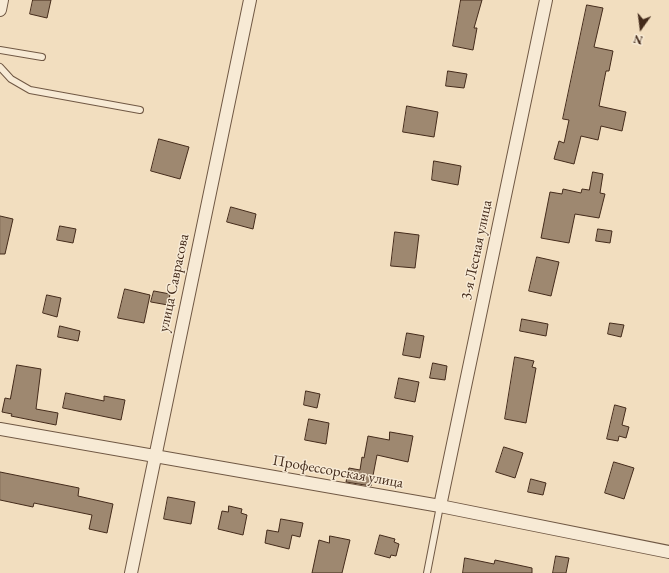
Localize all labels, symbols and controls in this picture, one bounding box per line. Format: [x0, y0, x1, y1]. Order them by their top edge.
north arrow [621, 8, 661, 48]
text: N [632, 32, 644, 48]
street label: 3-я Лесная улица [458, 198, 496, 302]
street label: улица Саврасова [155, 232, 193, 334]
street label: Профессорская улица [271, 452, 405, 492]

